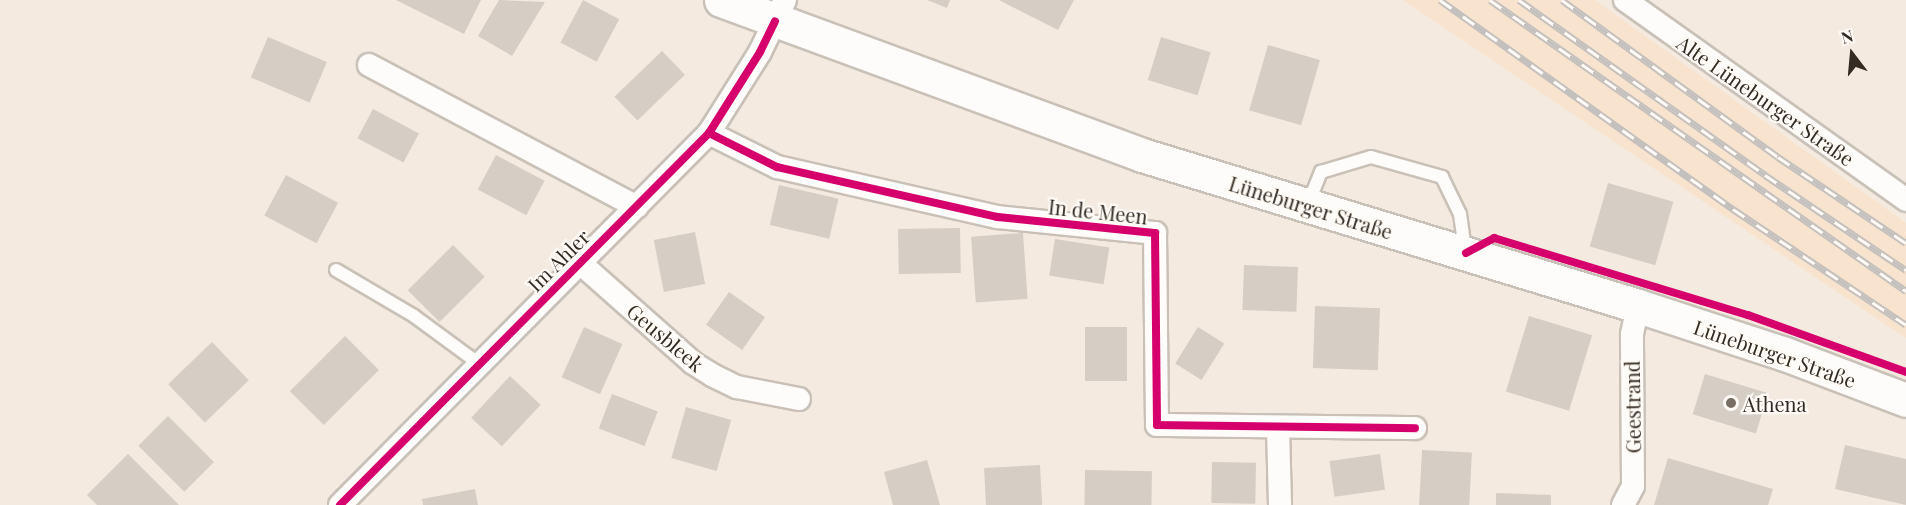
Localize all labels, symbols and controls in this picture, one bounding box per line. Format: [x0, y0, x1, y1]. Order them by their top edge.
north arrow [1822, 24, 1882, 84]
text: N [1838, 25, 1855, 48]
street label: Alte Lüneburger Straße [1673, 30, 1859, 170]
street label: Lüneburger Straße [1226, 171, 1396, 243]
street label: In de Meen [1047, 194, 1149, 228]
street label: Im Ahler [522, 224, 594, 296]
street label: Geusbleek [623, 298, 709, 376]
street label: Lüneburger Straße [1691, 314, 1859, 392]
street label: Geestrand [1619, 360, 1645, 454]
place label: Athena [1743, 391, 1806, 415]
marker: Athena [1724, 396, 1738, 410]

